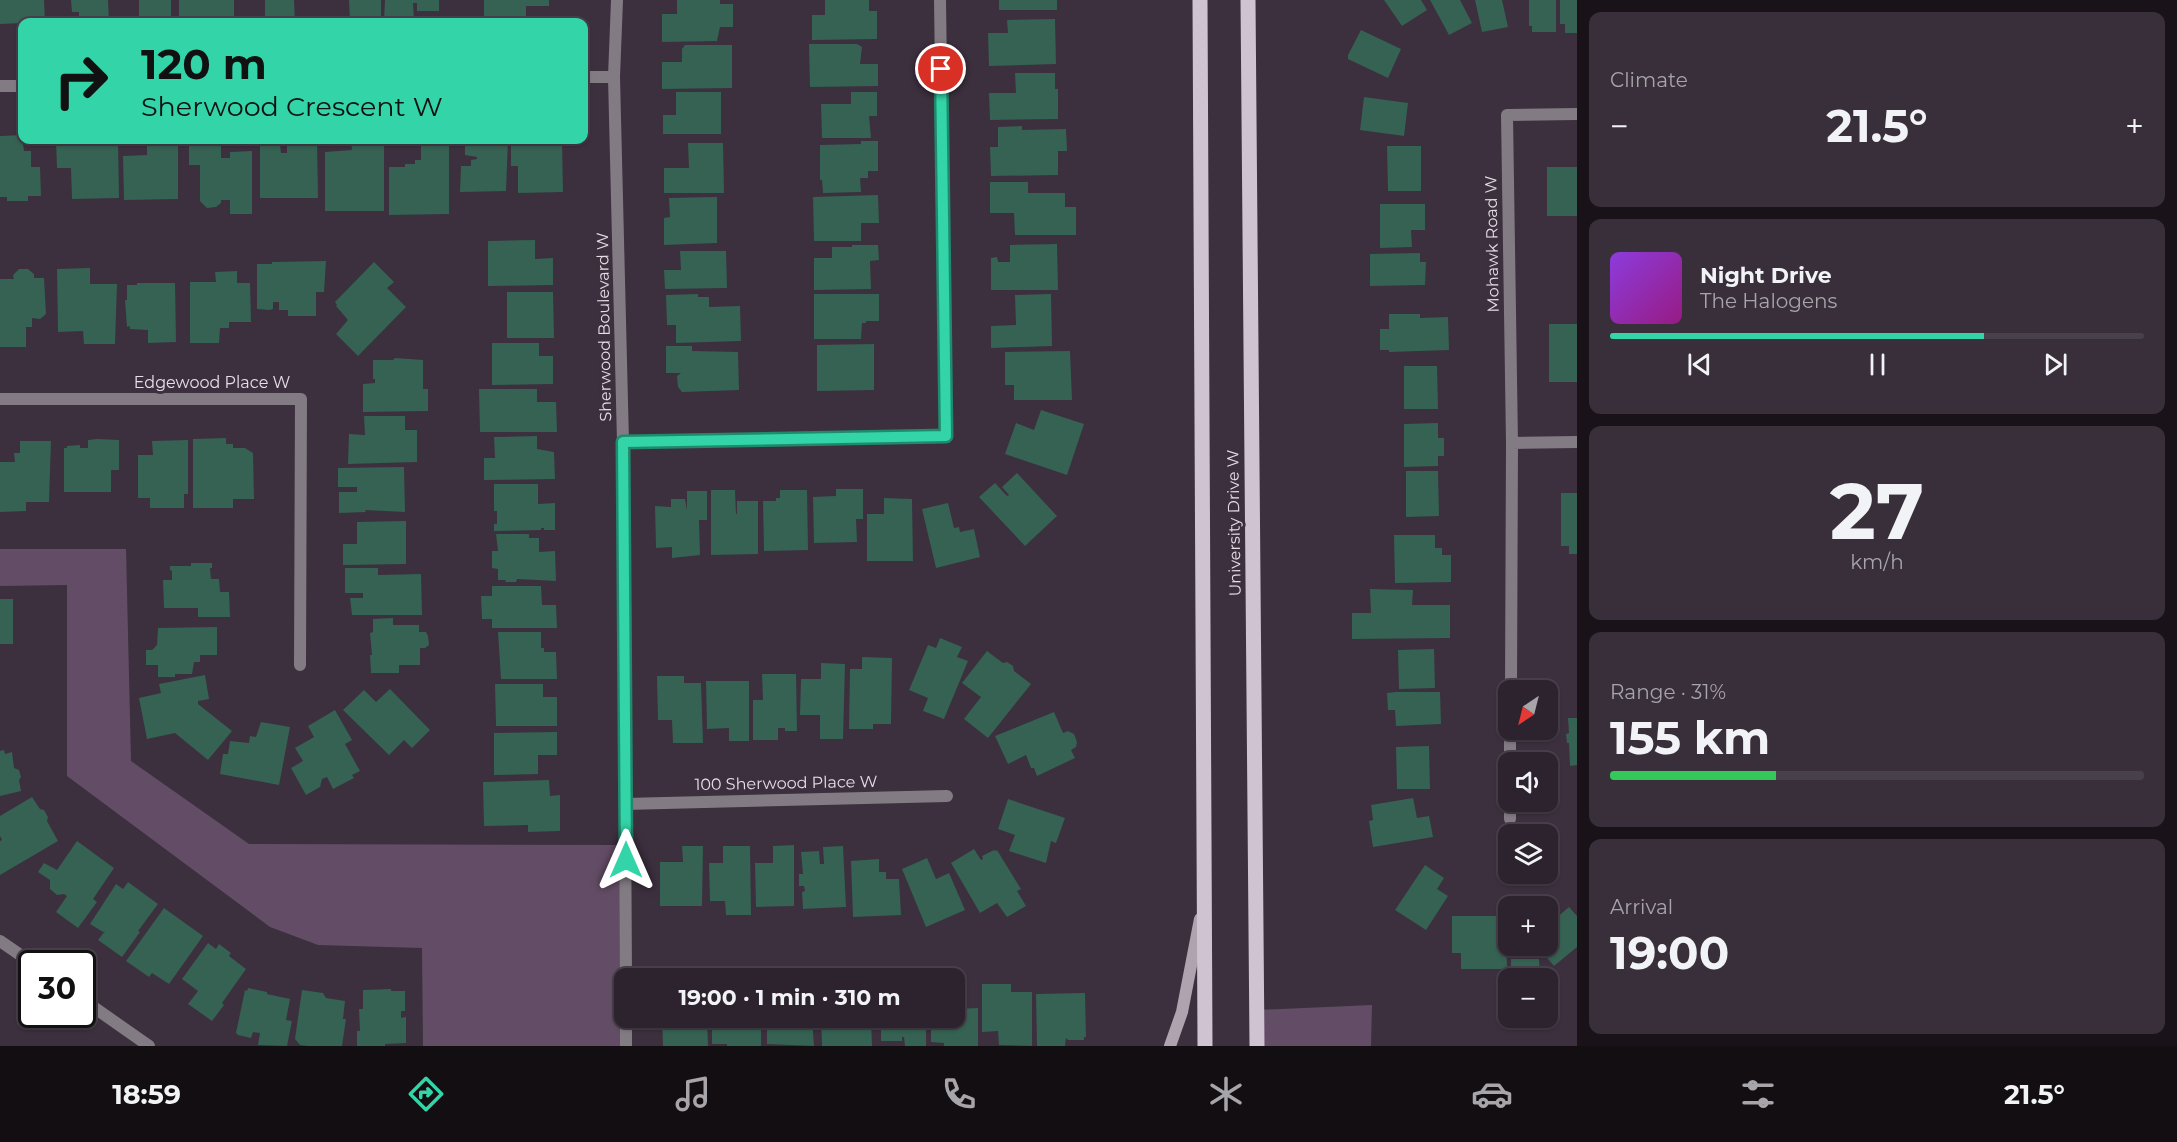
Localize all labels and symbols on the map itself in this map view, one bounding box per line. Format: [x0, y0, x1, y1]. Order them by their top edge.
pin [915, 43, 966, 94]
street label: Mohawk Road W [1481, 175, 1503, 313]
street label: Sherwood Boulevard W [593, 232, 615, 422]
street label: Edgewood Place W [134, 373, 290, 392]
street label: University Drive W [1223, 449, 1245, 597]
north arrow [1498, 680, 1558, 740]
street label: 100 Sherwood Place W [694, 772, 878, 794]
position arrow [594, 828, 658, 892]
speed limit sign: 30 [18, 950, 96, 1028]

